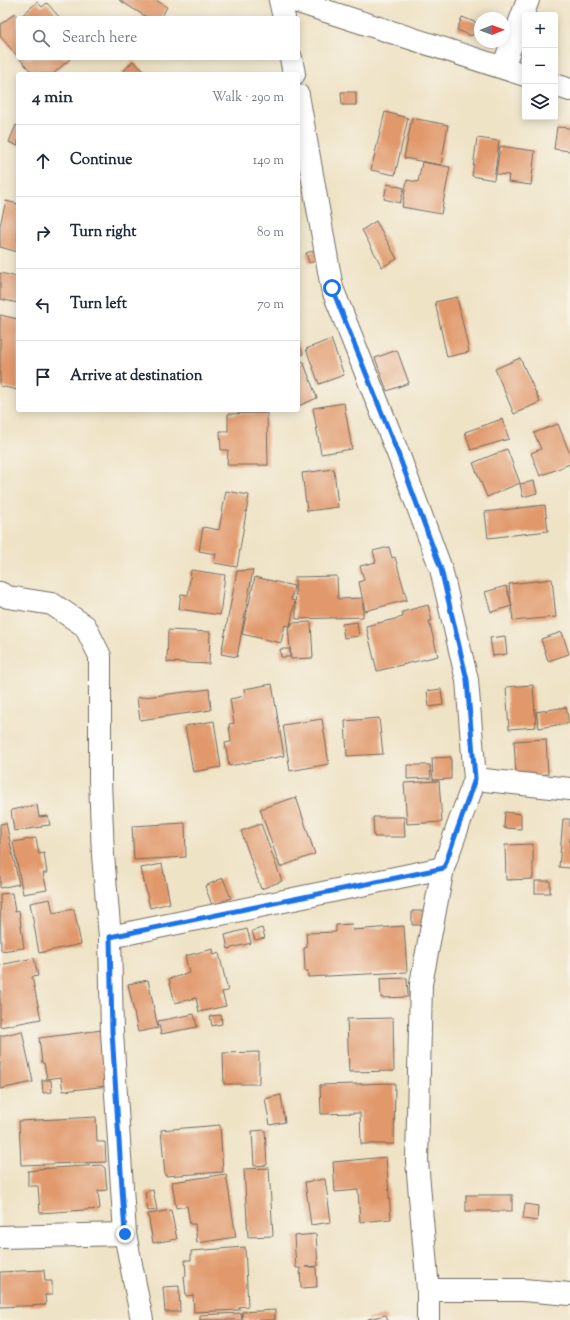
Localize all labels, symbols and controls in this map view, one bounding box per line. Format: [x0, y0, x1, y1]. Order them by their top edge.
north arrow [474, 12, 510, 48]
map controls [522, 12, 558, 120]
button: + [522, 12, 558, 48]
search box [16, 16, 300, 60]
icon: search [30, 27, 52, 49]
text: Search here [62, 28, 137, 49]
button: − [522, 48, 558, 84]
button: layers [522, 84, 558, 120]
text: 4 min [32, 86, 73, 110]
text: Walk · 290 m [212, 89, 284, 107]
icon: ahead [32, 150, 54, 172]
text: Continue [70, 150, 132, 171]
text: 140 m [253, 152, 284, 170]
icon: right [32, 222, 54, 244]
text: Turn right [70, 222, 136, 243]
text: 80 m [257, 224, 284, 242]
route start [323, 279, 341, 297]
icon: left [32, 294, 54, 316]
text: Turn left [70, 294, 127, 315]
text: 70 m [257, 296, 284, 314]
icon: arrive [32, 366, 54, 388]
text: Arrive at destination [70, 366, 203, 387]
route end [116, 1225, 134, 1243]

